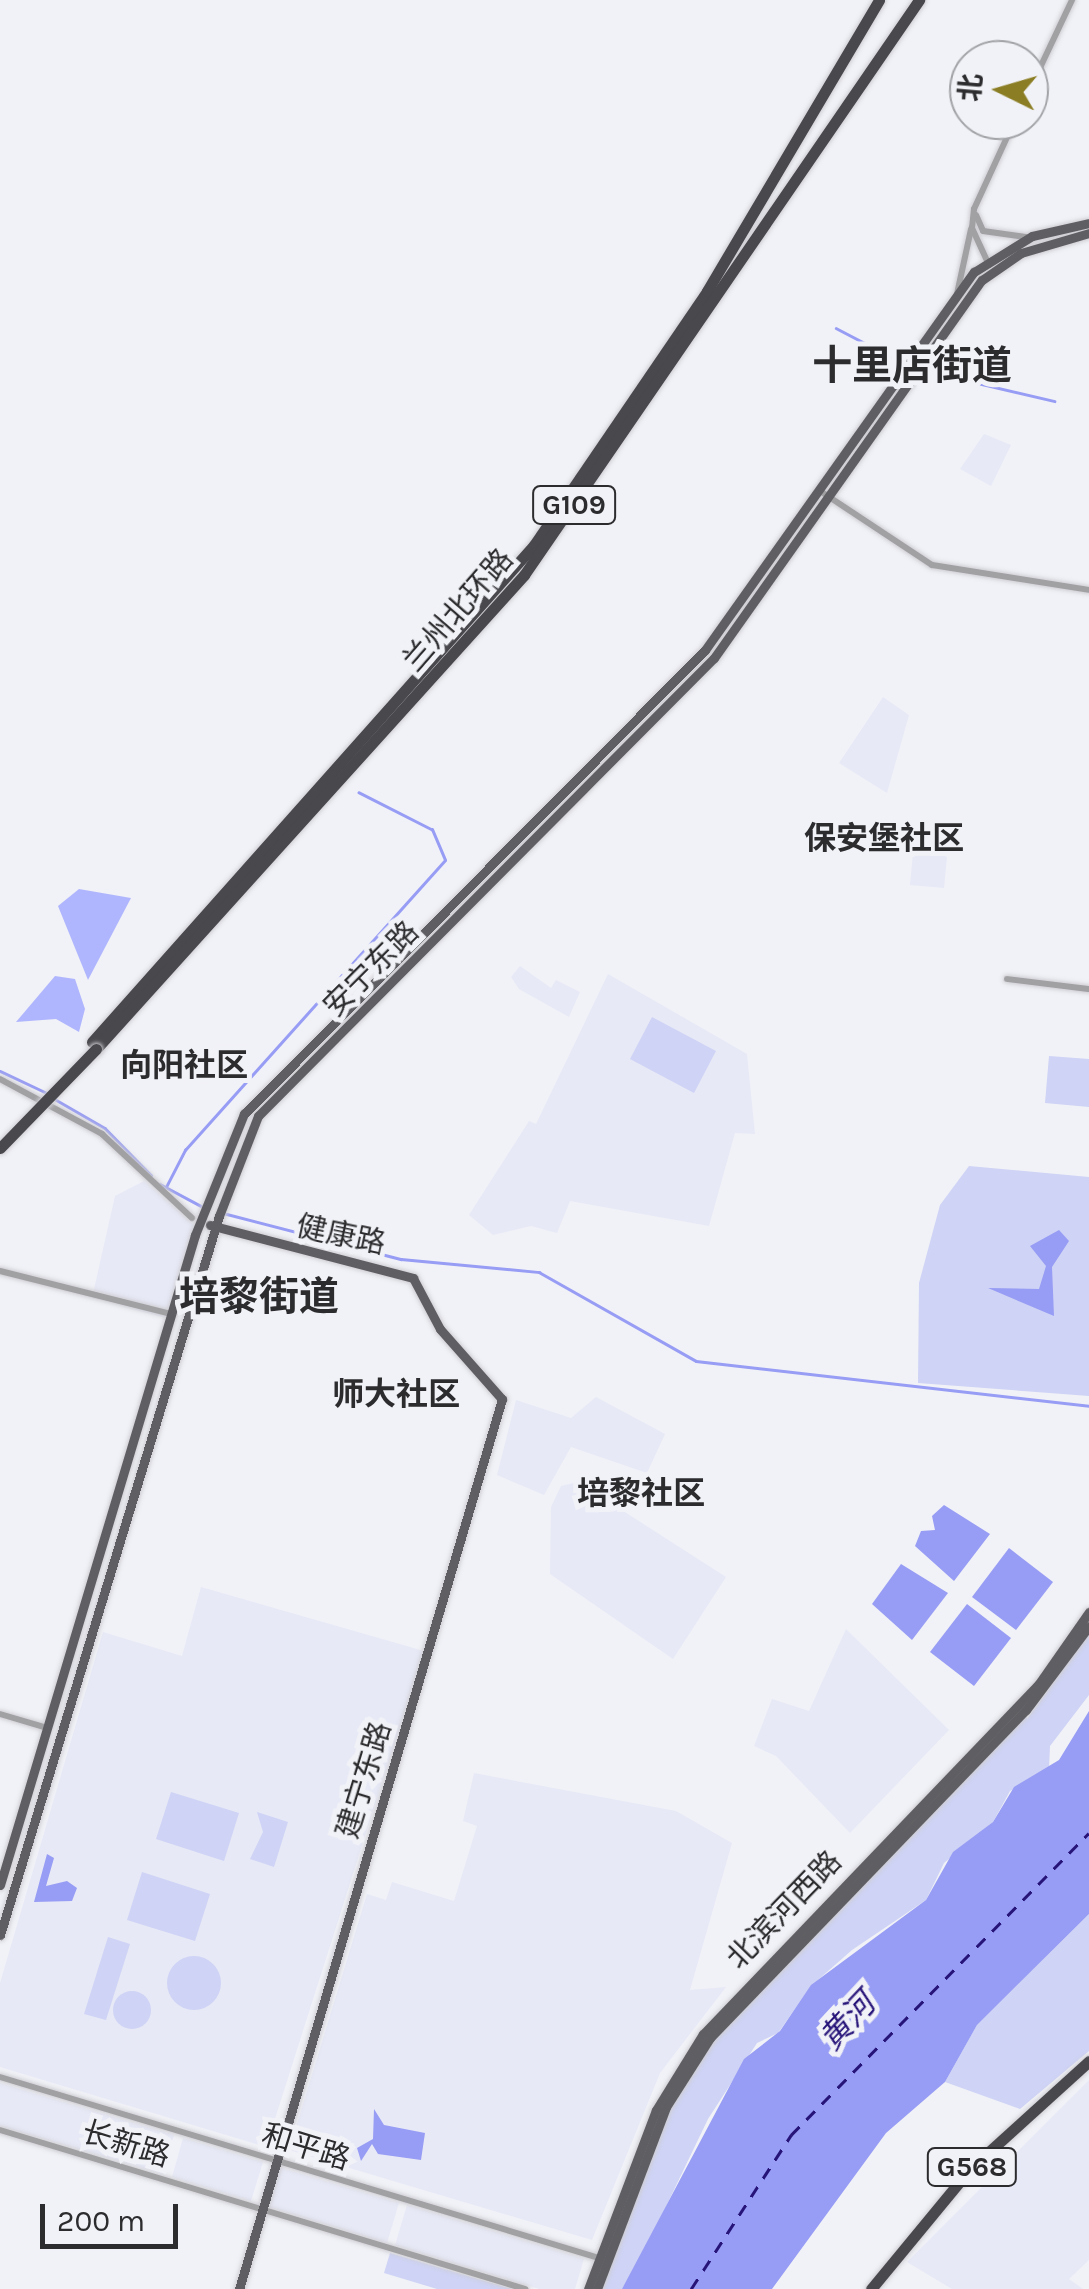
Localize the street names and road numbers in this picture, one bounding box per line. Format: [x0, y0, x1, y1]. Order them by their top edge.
road number: G109 [532, 482, 616, 528]
street label: 兰州北环路 [395, 542, 521, 678]
street label: 安宁东路 [316, 914, 426, 1024]
street label: 健康路 [293, 1208, 389, 1262]
street label: 建宁东路 [329, 1717, 399, 1843]
street label: 北滨河西路 [719, 1844, 849, 1976]
street label: 长新路 [78, 2114, 174, 2174]
street label: 和平路 [258, 2117, 354, 2177]
road number: G568 [924, 2144, 1020, 2190]

